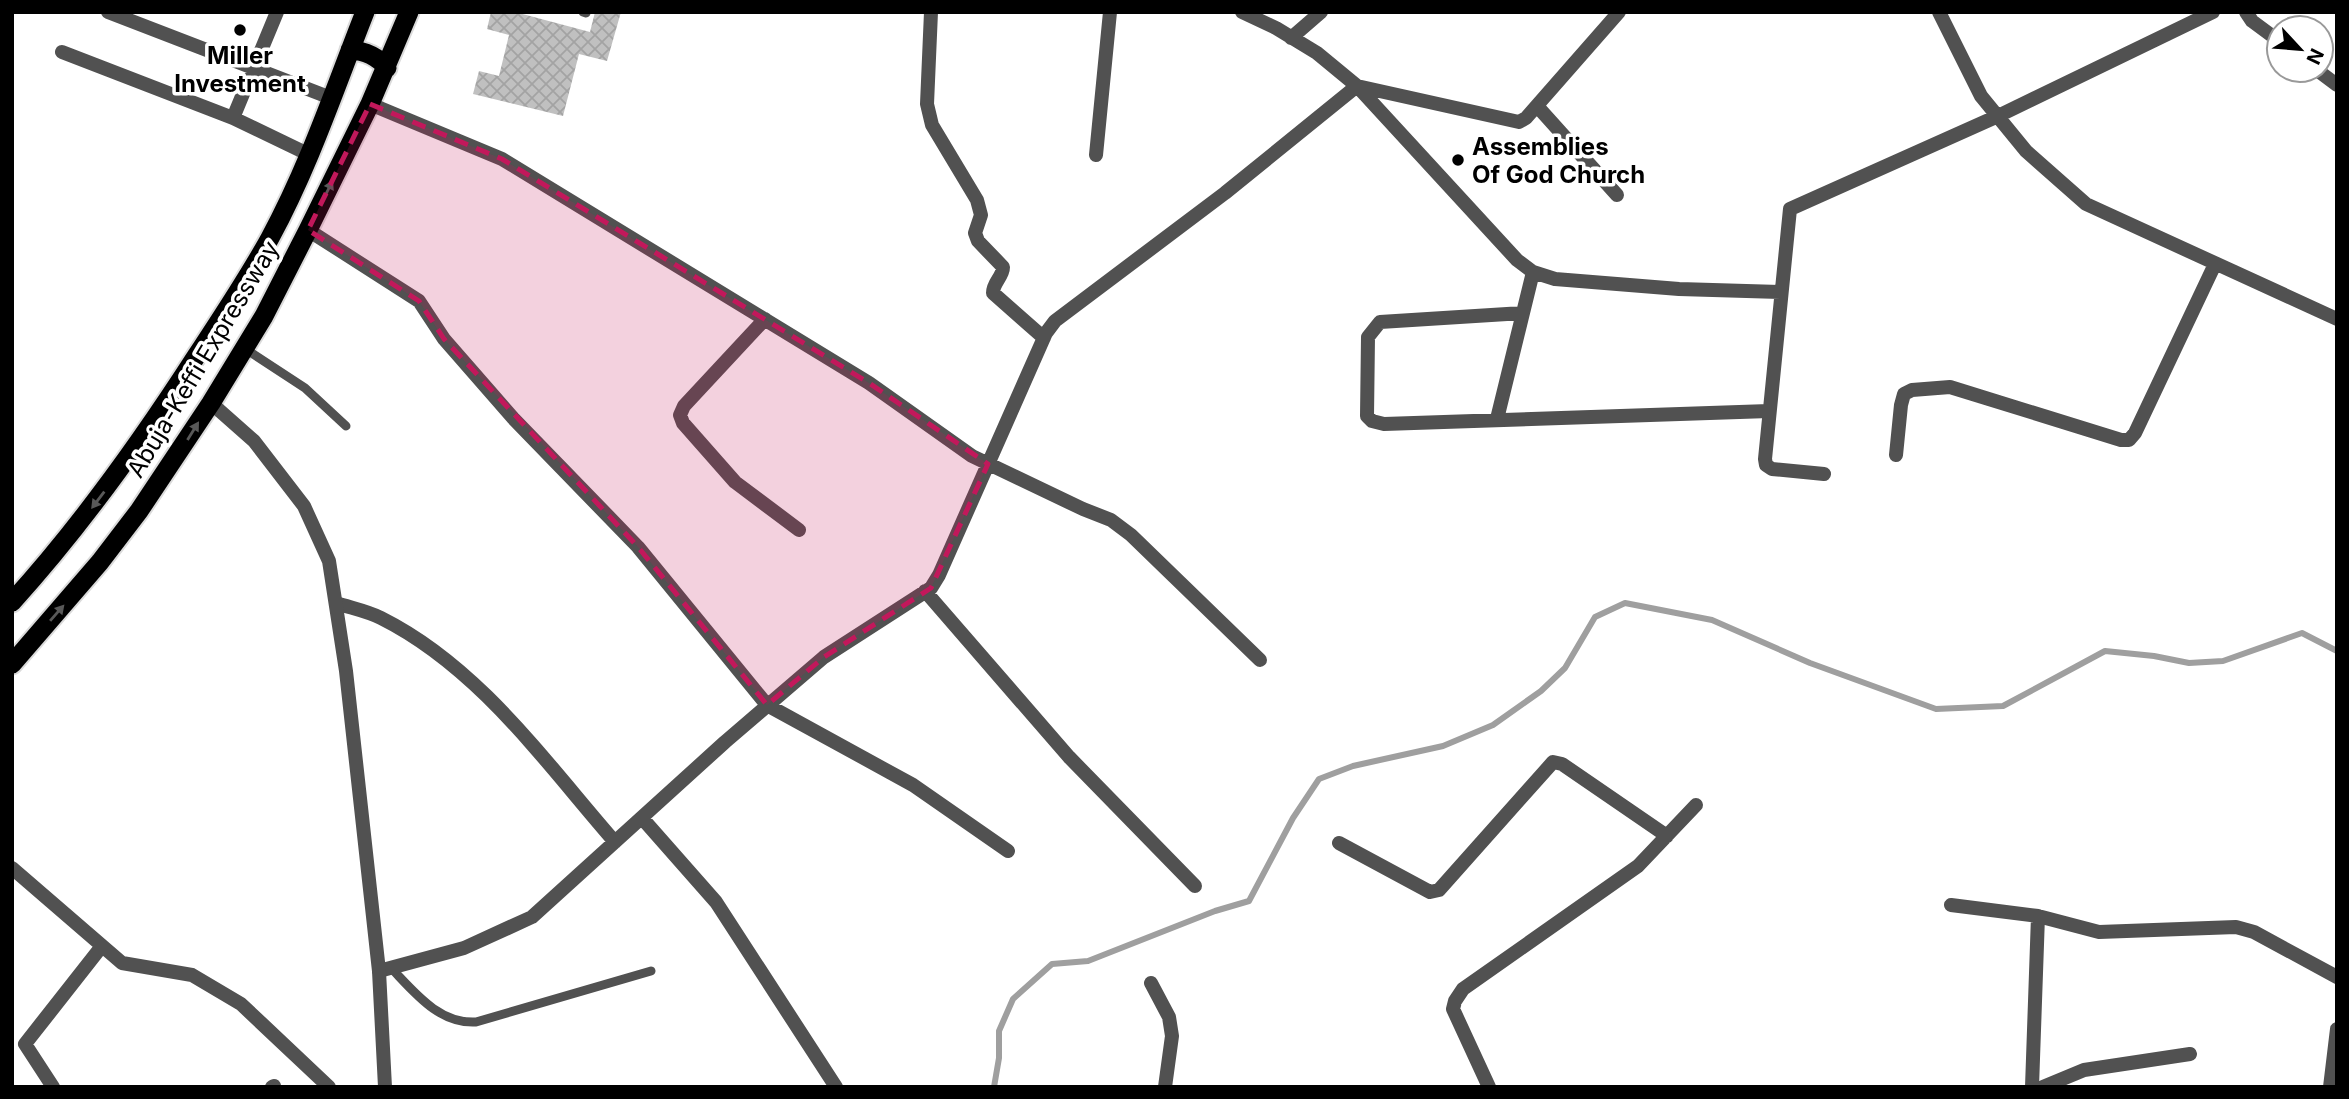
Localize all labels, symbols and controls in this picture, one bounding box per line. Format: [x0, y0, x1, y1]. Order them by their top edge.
north arrow [2265, 14, 2335, 84]
marker: Miller Investment [232, 22, 248, 38]
place label: Miller Investment [174, 41, 306, 98]
text: N [2301, 45, 2328, 68]
place label: Assemblies Of God Church [1472, 132, 1645, 189]
marker: Assemblies Of God Church [1450, 152, 1466, 168]
one-way arrow [322, 180, 333, 200]
street label: Abuja-Keffi Expressway [121, 235, 285, 483]
one-way arrow [187, 421, 200, 441]
one-way arrow [91, 490, 106, 508]
one-way arrow [49, 604, 65, 622]

